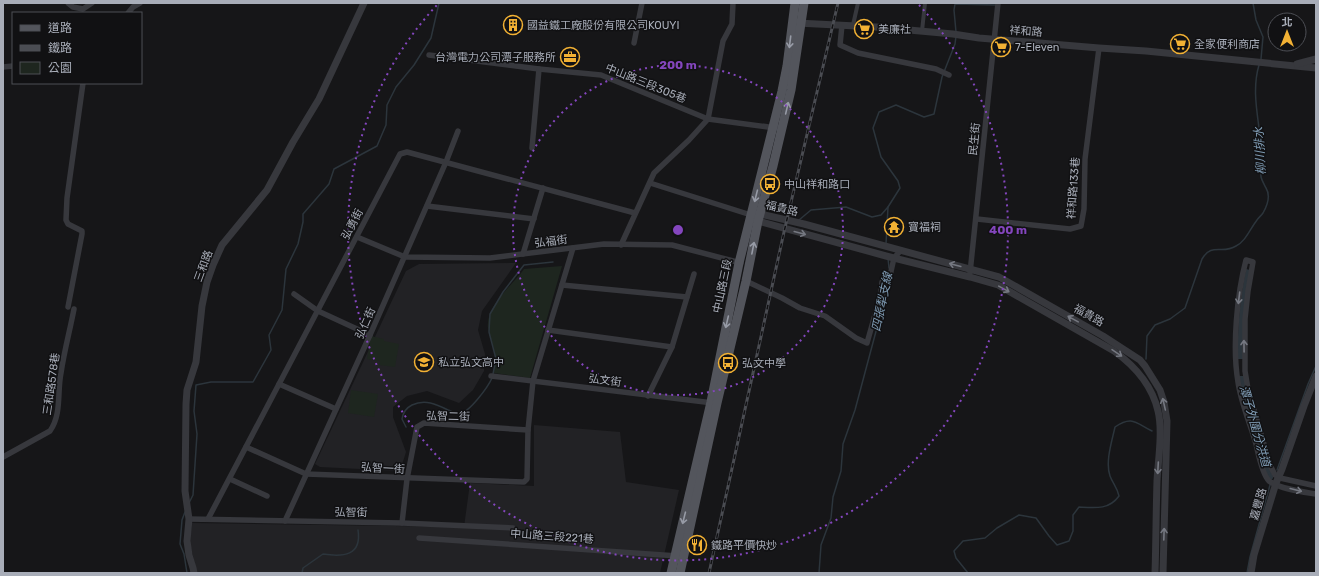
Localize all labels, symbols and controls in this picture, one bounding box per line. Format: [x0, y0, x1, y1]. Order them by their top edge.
legend [12, 12, 142, 84]
north arrow [1267, 12, 1307, 52]
building icon: 國益鐵工廠股份有限公司KOUYI [502, 14, 524, 36]
text: 北 [1282, 16, 1293, 29]
supermarket icon: 美廉社 [853, 18, 875, 40]
place label: 國益鐵工廠股份有限公司KOUYI [527, 19, 680, 32]
text: 道路 [48, 21, 72, 35]
place label: 美廉社 [878, 23, 911, 36]
street label: 祥和路 [1009, 24, 1043, 39]
supermarket icon: 全家便利商店 [1169, 33, 1191, 55]
one-way arrow [786, 35, 794, 48]
supermarket icon: 7-Eleven [990, 36, 1012, 58]
place label: 全家便利商店 [1194, 38, 1260, 51]
text: 鐵路 [48, 41, 72, 55]
place label: 7-Eleven [1015, 41, 1060, 54]
office icon: 台灣電力公司潭子服務所 [559, 46, 581, 68]
place label: 台灣電力公司潭子服務所 [435, 51, 556, 64]
text: 200 m [659, 58, 697, 72]
text: 公園 [48, 61, 72, 75]
street label: 中山路三段305巷 [603, 61, 688, 106]
one-way arrow [783, 102, 791, 115]
street label: 民生街 [966, 122, 983, 156]
water label: 柳川排水 [1252, 126, 1268, 175]
street label: 祥和路133巷 [1065, 157, 1082, 219]
bus stop icon: 中山祥和路口 [759, 173, 781, 195]
place label: 中山祥和路口 [784, 178, 850, 191]
one-way arrow [751, 189, 759, 202]
street label: 福貴路 [764, 198, 799, 219]
street label: 弘勇街 [339, 207, 366, 242]
temple icon: 寶福祠 [883, 216, 905, 238]
place label: 寶福祠 [908, 221, 941, 234]
centre of rings [671, 223, 685, 237]
text: 400 m [989, 223, 1027, 237]
one-way arrow [793, 230, 806, 237]
street label: 弘福街 [534, 233, 568, 250]
one-way arrow [749, 242, 757, 255]
street label: 三和路 [192, 248, 215, 284]
street label: 中山路三段 [710, 258, 735, 314]
one-way arrow [949, 260, 962, 268]
water label: 四張犁支線 [869, 269, 895, 333]
one-way arrow [998, 285, 1010, 293]
one-way arrow [1235, 291, 1243, 304]
street label: 福貴路 [1071, 302, 1106, 329]
street label: 弘仁街 [353, 305, 378, 341]
one-way arrow [1067, 315, 1079, 322]
one-way arrow [722, 316, 730, 329]
one-way arrow [1240, 340, 1248, 353]
one-way arrow [1111, 349, 1122, 357]
school or university icon: 私立弘文高中 [413, 351, 435, 373]
street label: 三和路578巷 [41, 352, 62, 416]
bus stop icon: 弘文中學 [717, 352, 739, 374]
place label: 私立弘文高中 [438, 356, 504, 369]
place label: 弘文中學 [742, 357, 786, 370]
street label: 弘文街 [588, 372, 622, 389]
water label: 潭子外圍分洪道 [1237, 384, 1274, 470]
one-way arrow [1159, 398, 1167, 411]
street label: 弘智二街 [426, 410, 470, 423]
street label: 弘智一街 [361, 461, 405, 476]
one-way arrow [1154, 461, 1161, 474]
street label: 嘉豐路 [1248, 486, 1269, 522]
one-way arrow [1289, 486, 1302, 494]
street label: 弘智街 [334, 506, 368, 519]
one-way arrow [680, 511, 688, 524]
street label: 中山路三段221巷 [510, 527, 594, 546]
one-way arrow [1160, 528, 1168, 541]
restaurant icon: 鐵路平價快炒 [686, 534, 708, 556]
place label: 鐵路平價快炒 [711, 539, 777, 552]

